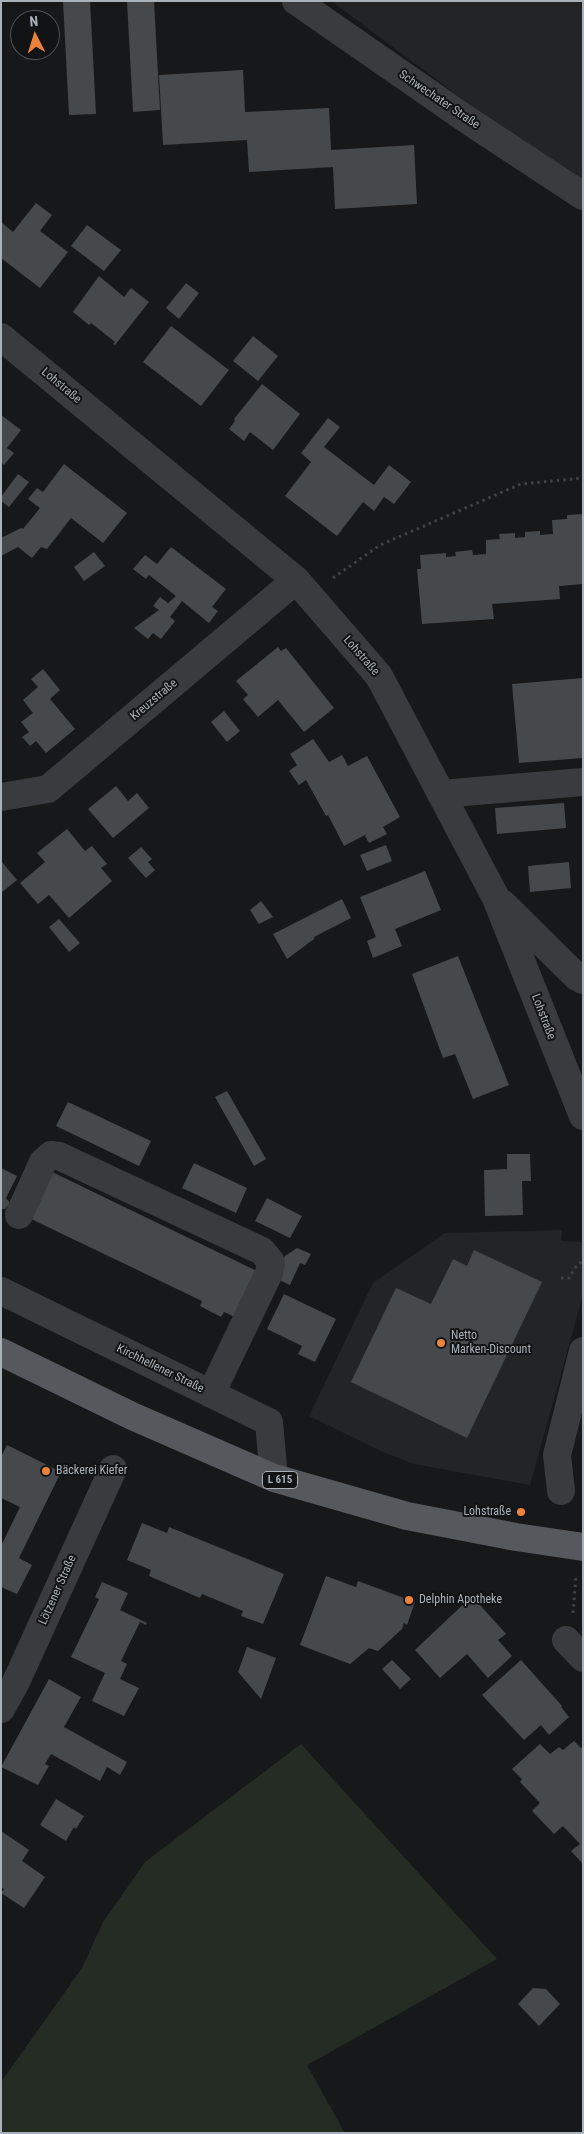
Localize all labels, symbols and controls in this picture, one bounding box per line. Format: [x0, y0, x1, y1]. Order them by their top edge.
north arrow [10, 10, 60, 60]
text: N [29, 13, 39, 29]
street label: Schwechater Straße [396, 68, 482, 132]
street label: Lohstraße [38, 365, 84, 407]
street label: Lohstraße [340, 633, 382, 679]
street label: Kreuzstraße [128, 676, 180, 724]
street label: Lohstraße [528, 992, 558, 1042]
place label: Netto Marken-Discount [451, 1329, 531, 1357]
marker: Netto Marken-Discount [435, 1337, 447, 1349]
street label: Kirchhellener Straße [114, 1342, 206, 1396]
place label: Bäckerei Kiefer [56, 1464, 127, 1478]
marker: Bäckerei Kiefer [40, 1465, 52, 1477]
road number: L 615 [262, 1472, 298, 1488]
place label: Lohstraße [463, 1505, 511, 1519]
marker: Lohstraße [515, 1506, 527, 1518]
street label: Lötzener Straße [36, 1553, 80, 1627]
place label: Delphin Apotheke [419, 1593, 502, 1607]
marker: Delphin Apotheke [403, 1594, 415, 1606]

